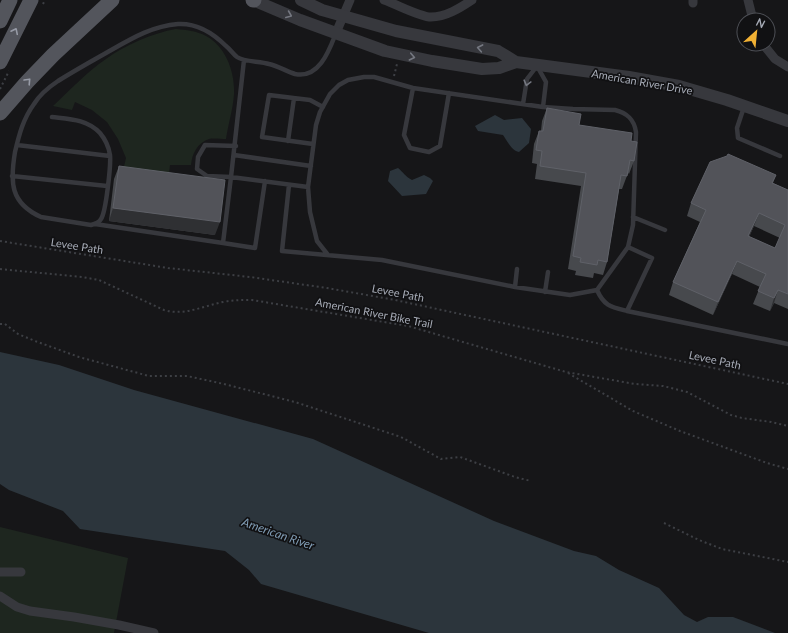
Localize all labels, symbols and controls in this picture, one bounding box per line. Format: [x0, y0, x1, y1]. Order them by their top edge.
one-way arrow [285, 11, 292, 19]
north arrow [736, 12, 776, 52]
text: N [754, 15, 767, 30]
one-way arrow [10, 28, 18, 35]
one-way arrow [477, 44, 484, 53]
one-way arrow [409, 52, 415, 60]
street label: American River Drive [591, 66, 694, 97]
one-way arrow [23, 78, 30, 86]
one-way arrow [523, 80, 532, 87]
street label: Levee Path [50, 235, 104, 256]
street label: Levee Path [371, 281, 425, 304]
street label: American River Bike Trail [314, 295, 434, 330]
street label: Levee Path [688, 348, 742, 371]
water label: American River [239, 514, 317, 553]

